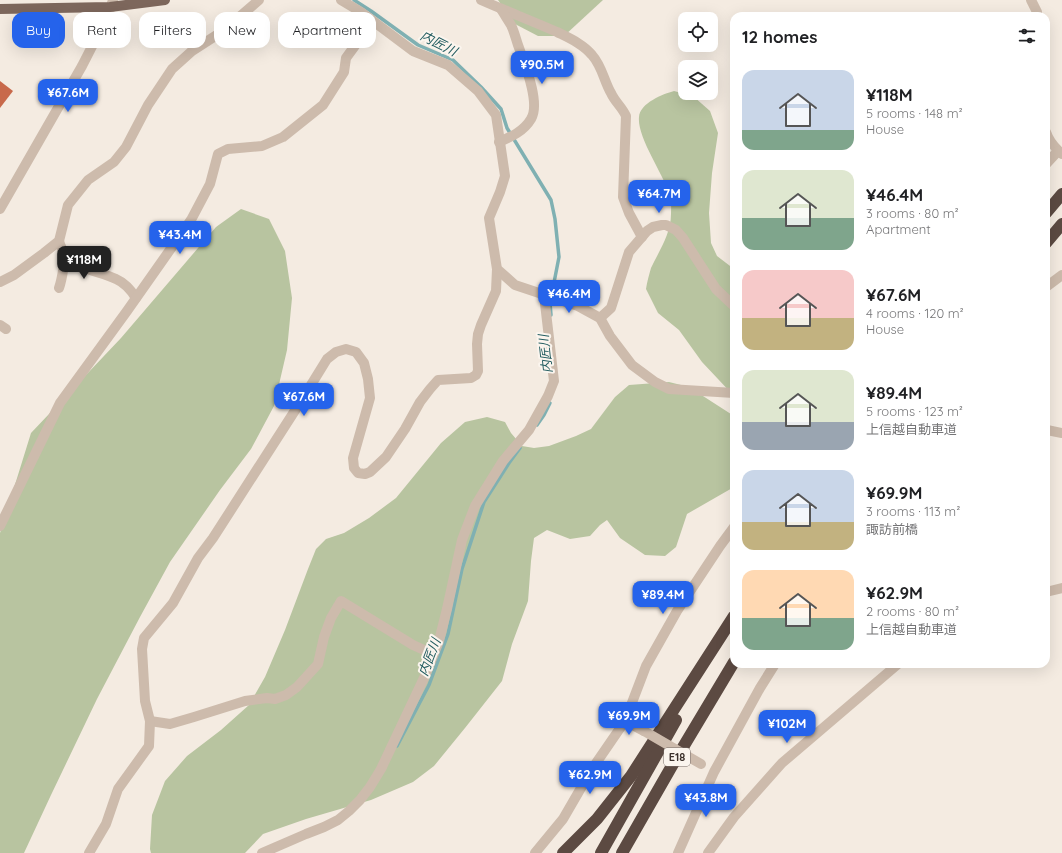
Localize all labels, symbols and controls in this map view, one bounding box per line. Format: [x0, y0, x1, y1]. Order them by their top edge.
chip: Buy [12, 12, 65, 48]
chip: Rent [73, 12, 131, 48]
chip: Filters [139, 12, 206, 48]
chip: New [214, 12, 270, 48]
chip: Apartment [278, 12, 376, 48]
map controls [678, 12, 718, 100]
button: locate [678, 12, 718, 52]
icon: filters [1016, 25, 1038, 47]
text: 12 homes [742, 26, 818, 47]
water label: 内匠川 [418, 27, 462, 60]
pin: ¥90.5M [509, 51, 575, 85]
text: ¥90.5M [520, 56, 564, 72]
button: layers [678, 60, 718, 100]
pin: ¥67.6M [35, 79, 101, 113]
text: ¥67.6M [47, 84, 89, 100]
text: ¥118M [866, 84, 913, 105]
icon: home [774, 86, 822, 134]
text: 5 rooms · 148 m² [866, 105, 963, 121]
text: House [866, 121, 904, 137]
pin: ¥64.7M [626, 180, 692, 214]
text: ¥46.4M [866, 184, 923, 205]
text: ¥64.7M [637, 185, 681, 201]
icon: home [774, 186, 822, 234]
text: 3 rooms · 80 m² [866, 205, 959, 221]
pin: ¥43.4M [147, 221, 213, 255]
text: Apartment [866, 221, 931, 237]
text: ¥43.4M [158, 226, 202, 242]
pin: ¥118M [56, 246, 112, 280]
text: ¥118M [66, 251, 102, 267]
pin: ¥46.4M [536, 280, 602, 314]
text: ¥67.6M [866, 284, 921, 305]
text: ¥46.4M [547, 285, 591, 301]
icon: home [774, 286, 822, 334]
text: 4 rooms · 120 m² [866, 305, 964, 321]
text: House [866, 321, 904, 337]
water label: 内匠川 [535, 332, 555, 374]
text: ¥89.4M [866, 382, 922, 403]
pin: ¥67.6M [271, 383, 337, 417]
icon: home [774, 386, 822, 434]
text: ¥67.6M [283, 388, 325, 404]
text: 5 rooms · 123 m² [866, 403, 963, 419]
text: 上信越自動車道 [866, 421, 957, 437]
text: ¥69.9M [866, 482, 922, 503]
icon: home [774, 486, 822, 534]
text: 3 rooms · 113 m² [866, 503, 960, 519]
text: 諏訪前橋 [866, 521, 918, 537]
pin: ¥89.4M [630, 581, 696, 615]
text: ¥62.9M [866, 582, 923, 603]
text: ¥89.4M [642, 586, 684, 602]
icon: home [774, 586, 822, 634]
text: 2 rooms · 80 m² [866, 603, 959, 619]
text: 上信越自動車道 [866, 621, 957, 637]
water label: 内匠川 [415, 634, 444, 678]
pin: ¥69.9M [596, 702, 662, 736]
text: ¥69.9M [607, 707, 651, 723]
pin: ¥102M [759, 710, 815, 744]
text: ¥102M [768, 715, 806, 731]
road number: E18 [664, 748, 690, 766]
pin: ¥62.9M [557, 761, 623, 795]
text: ¥62.9M [568, 766, 612, 782]
pin: ¥43.8M [673, 784, 739, 818]
text: ¥43.8M [684, 789, 728, 805]

